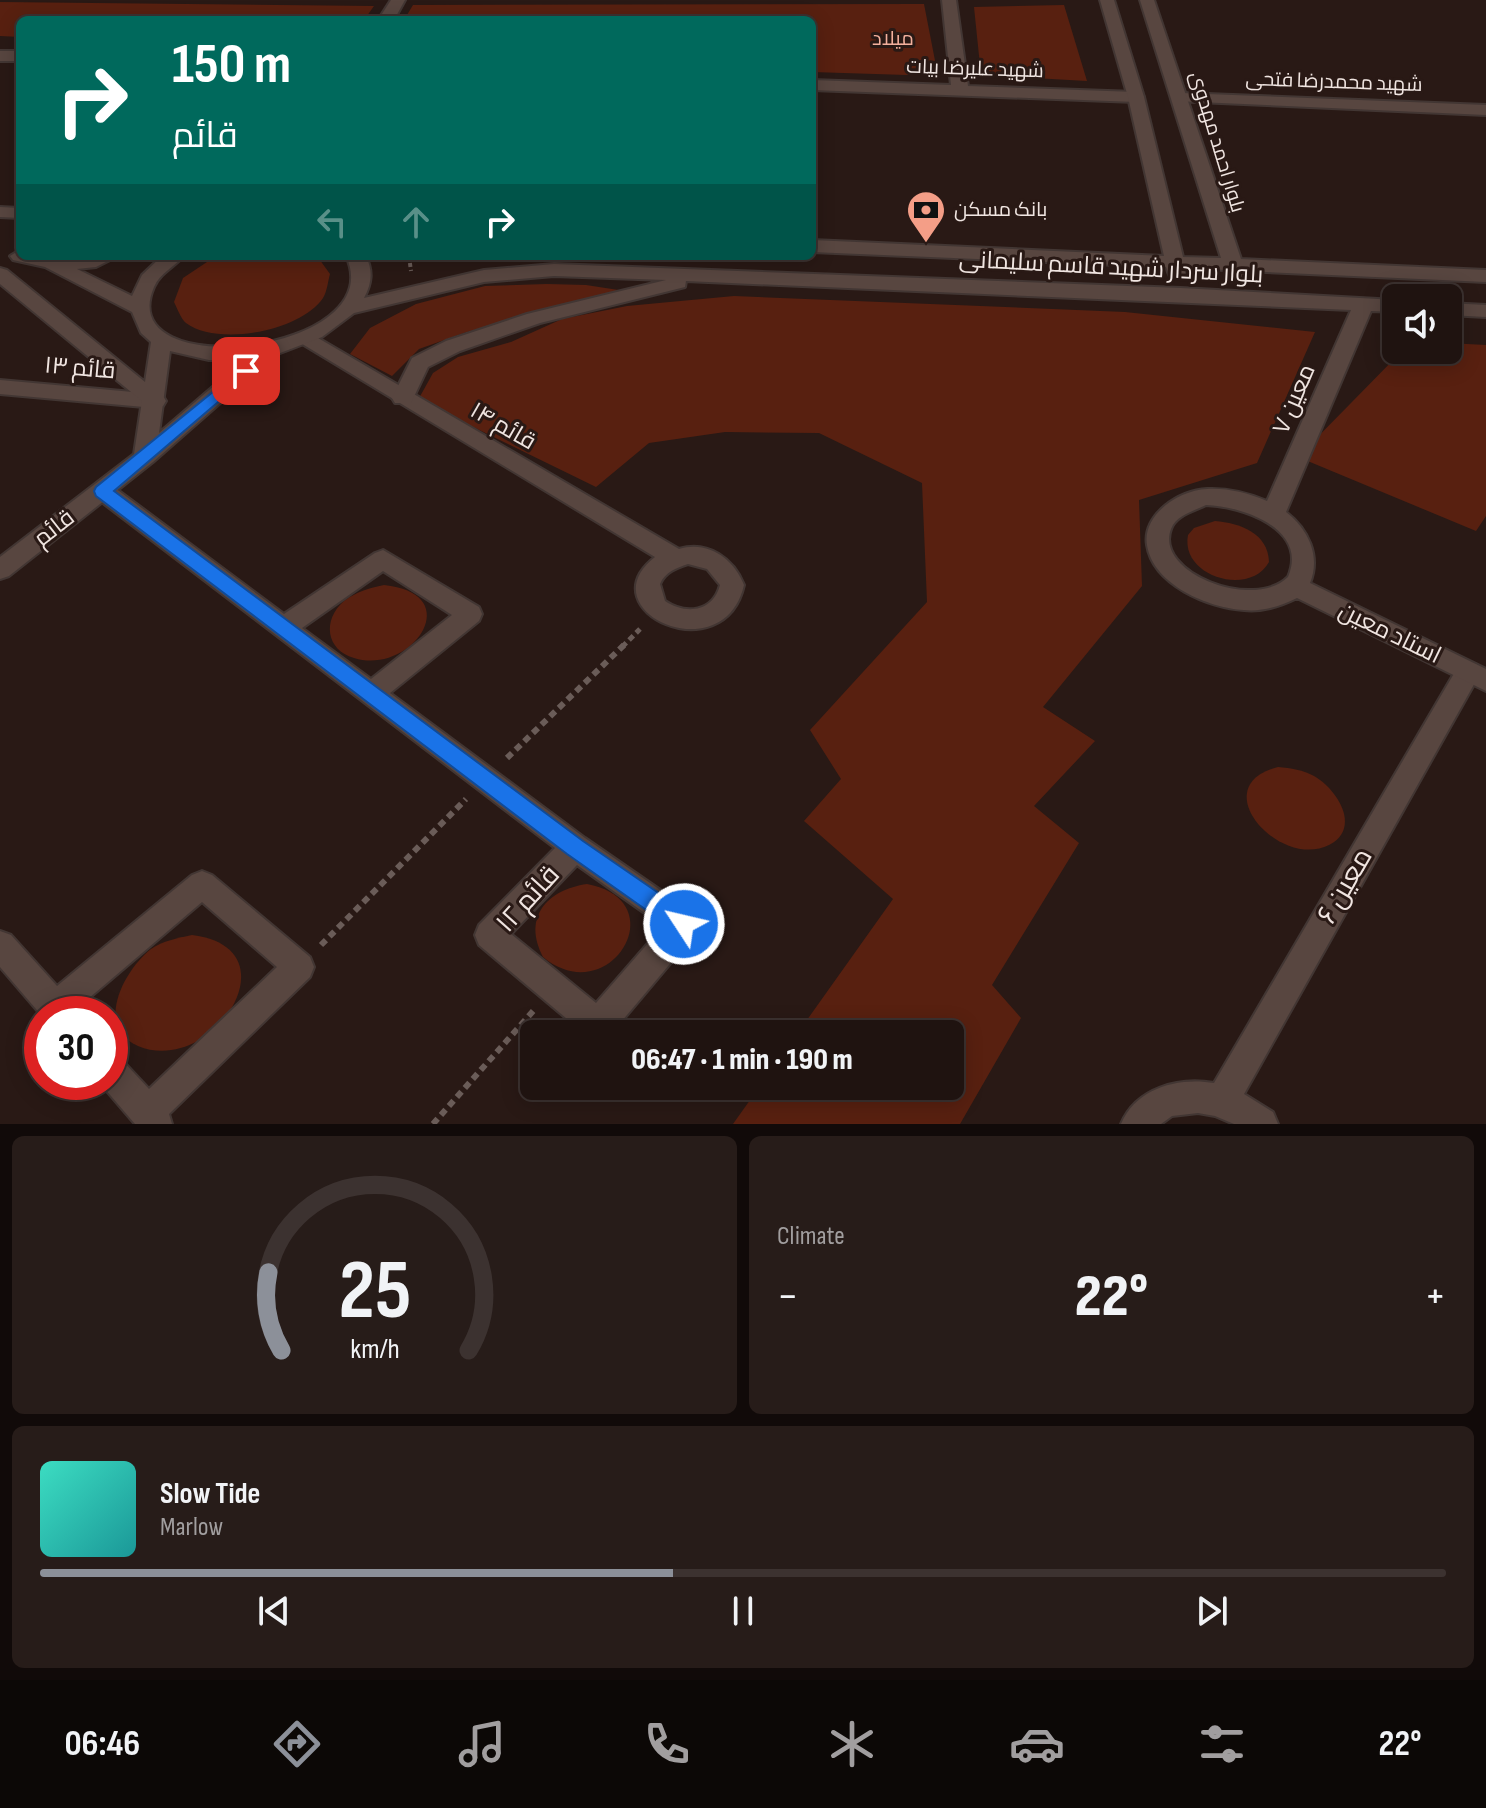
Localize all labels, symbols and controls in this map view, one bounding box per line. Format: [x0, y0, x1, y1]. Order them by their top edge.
park label: میلاد [872, 27, 914, 51]
text: 150 m [172, 32, 291, 99]
icon: right [40, 48, 144, 152]
street label: شهید علیرضا بیات [906, 55, 1044, 83]
street label: شهید محمدرضا فتحی [1245, 67, 1423, 97]
street label: بلوار احمد مهدوی [1184, 69, 1250, 215]
text: قائم [172, 115, 238, 158]
bank icon: بانک مسکن [905, 189, 947, 244]
place label: بانک مسکن [954, 198, 1047, 222]
icon: left [310, 200, 354, 244]
icon: ahead [394, 200, 438, 244]
icon: right [478, 200, 522, 244]
street label: بلوار سردار شهید قاسم سلیمانی [958, 245, 1264, 290]
map controls [1382, 284, 1462, 364]
button: sound [1382, 284, 1462, 364]
pin [212, 337, 280, 405]
icon: arrive [224, 349, 268, 393]
street label: قائم ۱۳ [43, 350, 117, 387]
street label: معین ۷ [1266, 360, 1322, 438]
street label: قائم ۱۴ [464, 396, 541, 457]
street label: قائم [28, 503, 81, 554]
street label: استاد معین [1334, 596, 1446, 670]
street label: معین ۶ [1310, 842, 1380, 930]
street label: قائم ۱۲ [489, 859, 568, 941]
position arrow [642, 882, 726, 966]
speed limit sign: 30 [24, 996, 128, 1100]
text: 06:47 · 1 min · 190 m [631, 1042, 853, 1078]
text: Climate [777, 1221, 845, 1252]
text: 25 [338, 1242, 411, 1342]
text: 22° [1075, 1261, 1148, 1333]
text: − [777, 1270, 799, 1323]
text: + [1424, 1270, 1446, 1323]
text: km/h [350, 1332, 399, 1367]
text: Slow Tide [160, 1476, 260, 1512]
text: Marlow [160, 1512, 223, 1543]
icon: previous [252, 1589, 296, 1633]
icon: pause [721, 1589, 765, 1633]
icon: next [1190, 1589, 1234, 1633]
icon: directions [269, 1716, 325, 1772]
icon: music [454, 1716, 510, 1772]
icon: phone [639, 1716, 695, 1772]
icon: climate [824, 1716, 880, 1772]
icon: car [1009, 1716, 1065, 1772]
icon: filters [1194, 1716, 1250, 1772]
text: 06:46 [64, 1723, 140, 1766]
text: 22° [1379, 1723, 1421, 1766]

